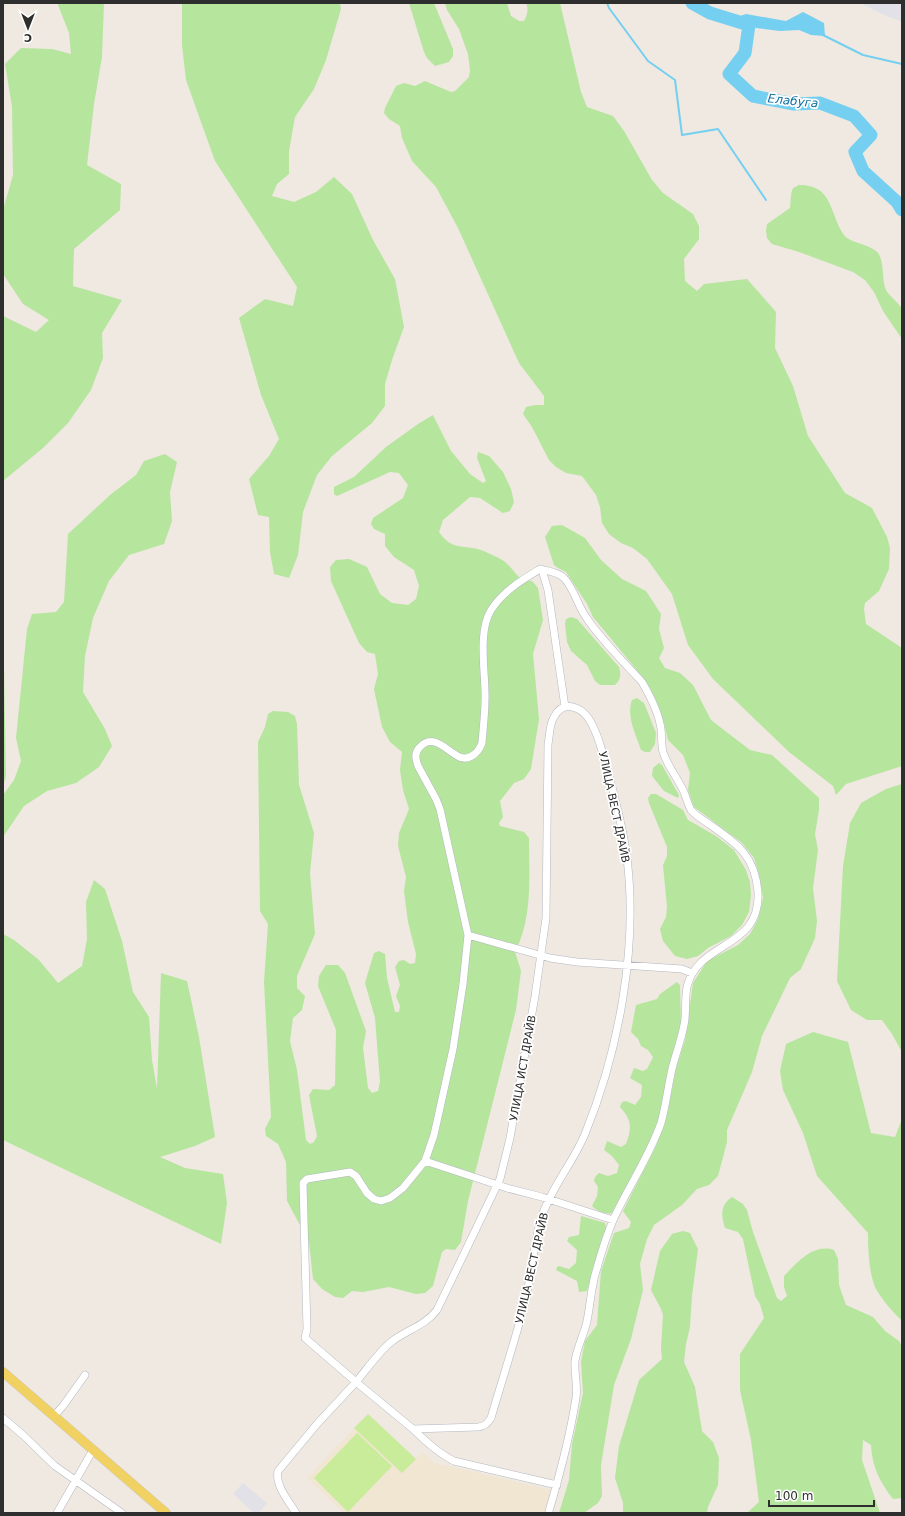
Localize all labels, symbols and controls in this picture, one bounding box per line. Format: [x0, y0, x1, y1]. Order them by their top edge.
north arrow [8, 8, 48, 48]
text: С [24, 31, 32, 44]
water label: Елабуга [767, 91, 819, 111]
street label: УЛИЦА ВЕСТ ДРАЙВ [596, 750, 632, 864]
street label: УЛИЦА ИСТ ДРАЙВ [507, 1014, 539, 1122]
street label: УЛИЦА ВЕСТ ДРАЙВ [513, 1211, 551, 1325]
scale bar [769, 1482, 874, 1508]
text: 100 m [775, 1489, 813, 1503]

